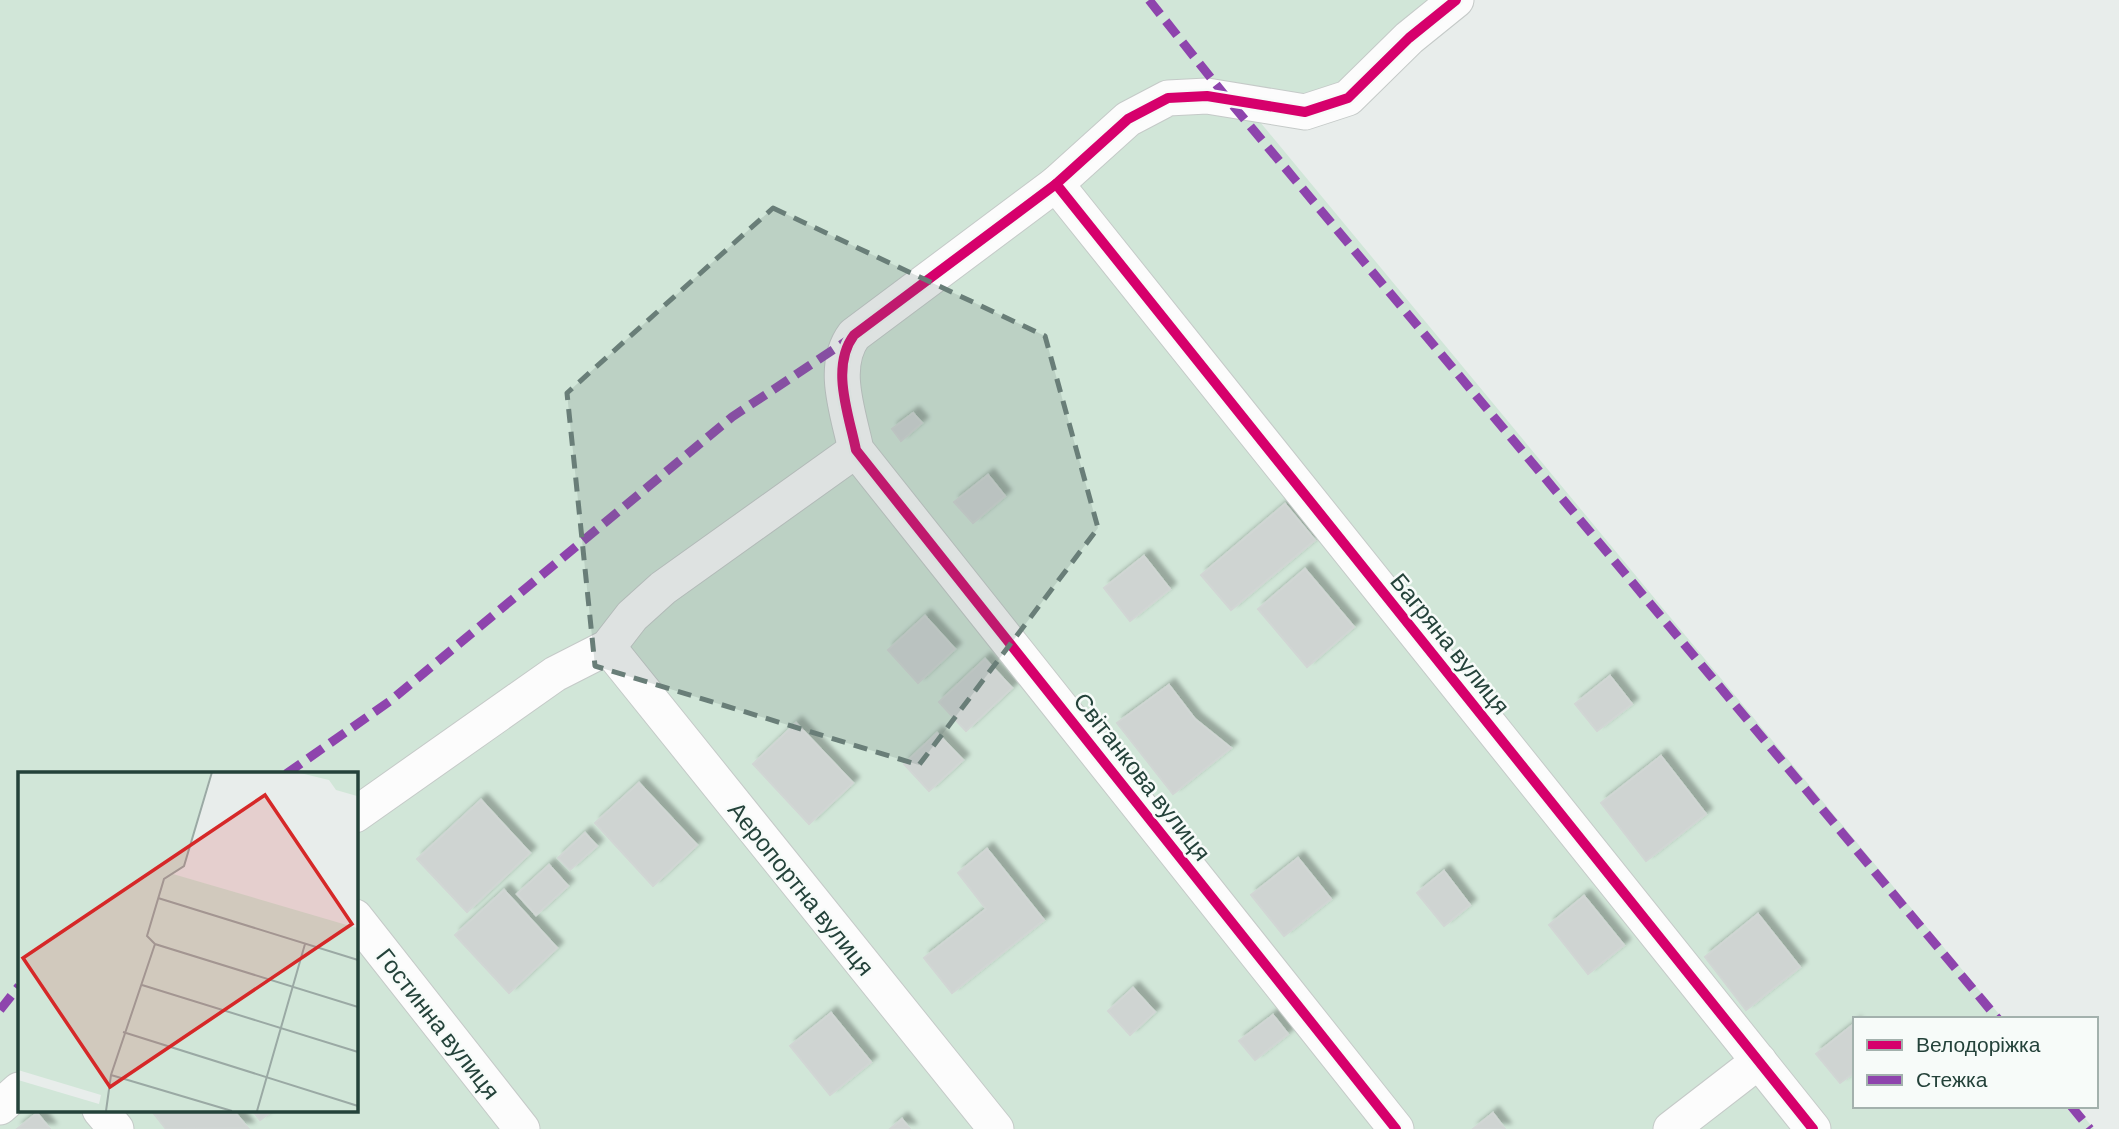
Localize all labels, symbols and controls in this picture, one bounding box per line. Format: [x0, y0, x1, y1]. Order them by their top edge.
street label: Багряна вулиця [1385, 567, 1517, 719]
street label: Світанкова вулиця [1068, 686, 1218, 866]
inset map [18, 772, 357, 1112]
street label: Аеропортна вулиця [723, 795, 881, 981]
street label: Гостинна вулиця [371, 942, 507, 1104]
legend [1853, 1017, 2098, 1108]
text: Велодоріжка [1916, 1031, 2041, 1056]
text: Стежка [1916, 1066, 1988, 1091]

